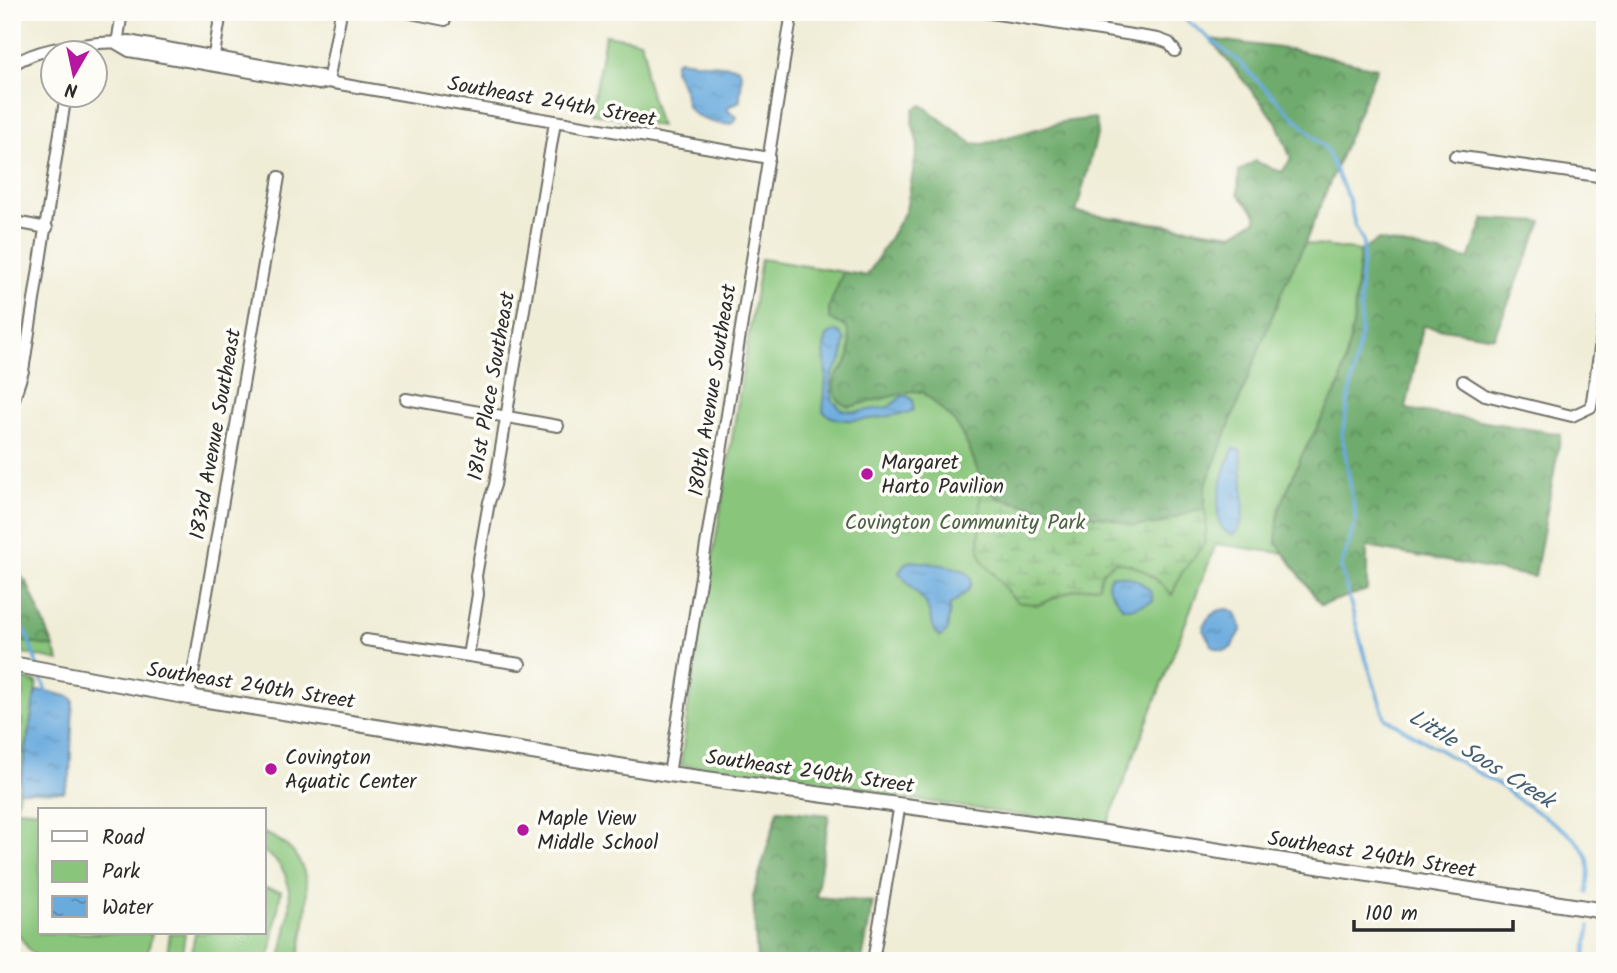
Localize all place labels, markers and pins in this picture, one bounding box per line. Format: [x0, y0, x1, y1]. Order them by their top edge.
place label: Margaret Harto Pavilion [881, 447, 1004, 504]
marker: Margaret Harto Pavilion [859, 466, 875, 482]
place label: Covington Aquatic Center [285, 742, 417, 799]
marker: Covington Aquatic Center [263, 761, 279, 777]
place label: Maple View Middle School [537, 803, 658, 860]
marker: Maple View Middle School [515, 822, 531, 838]

